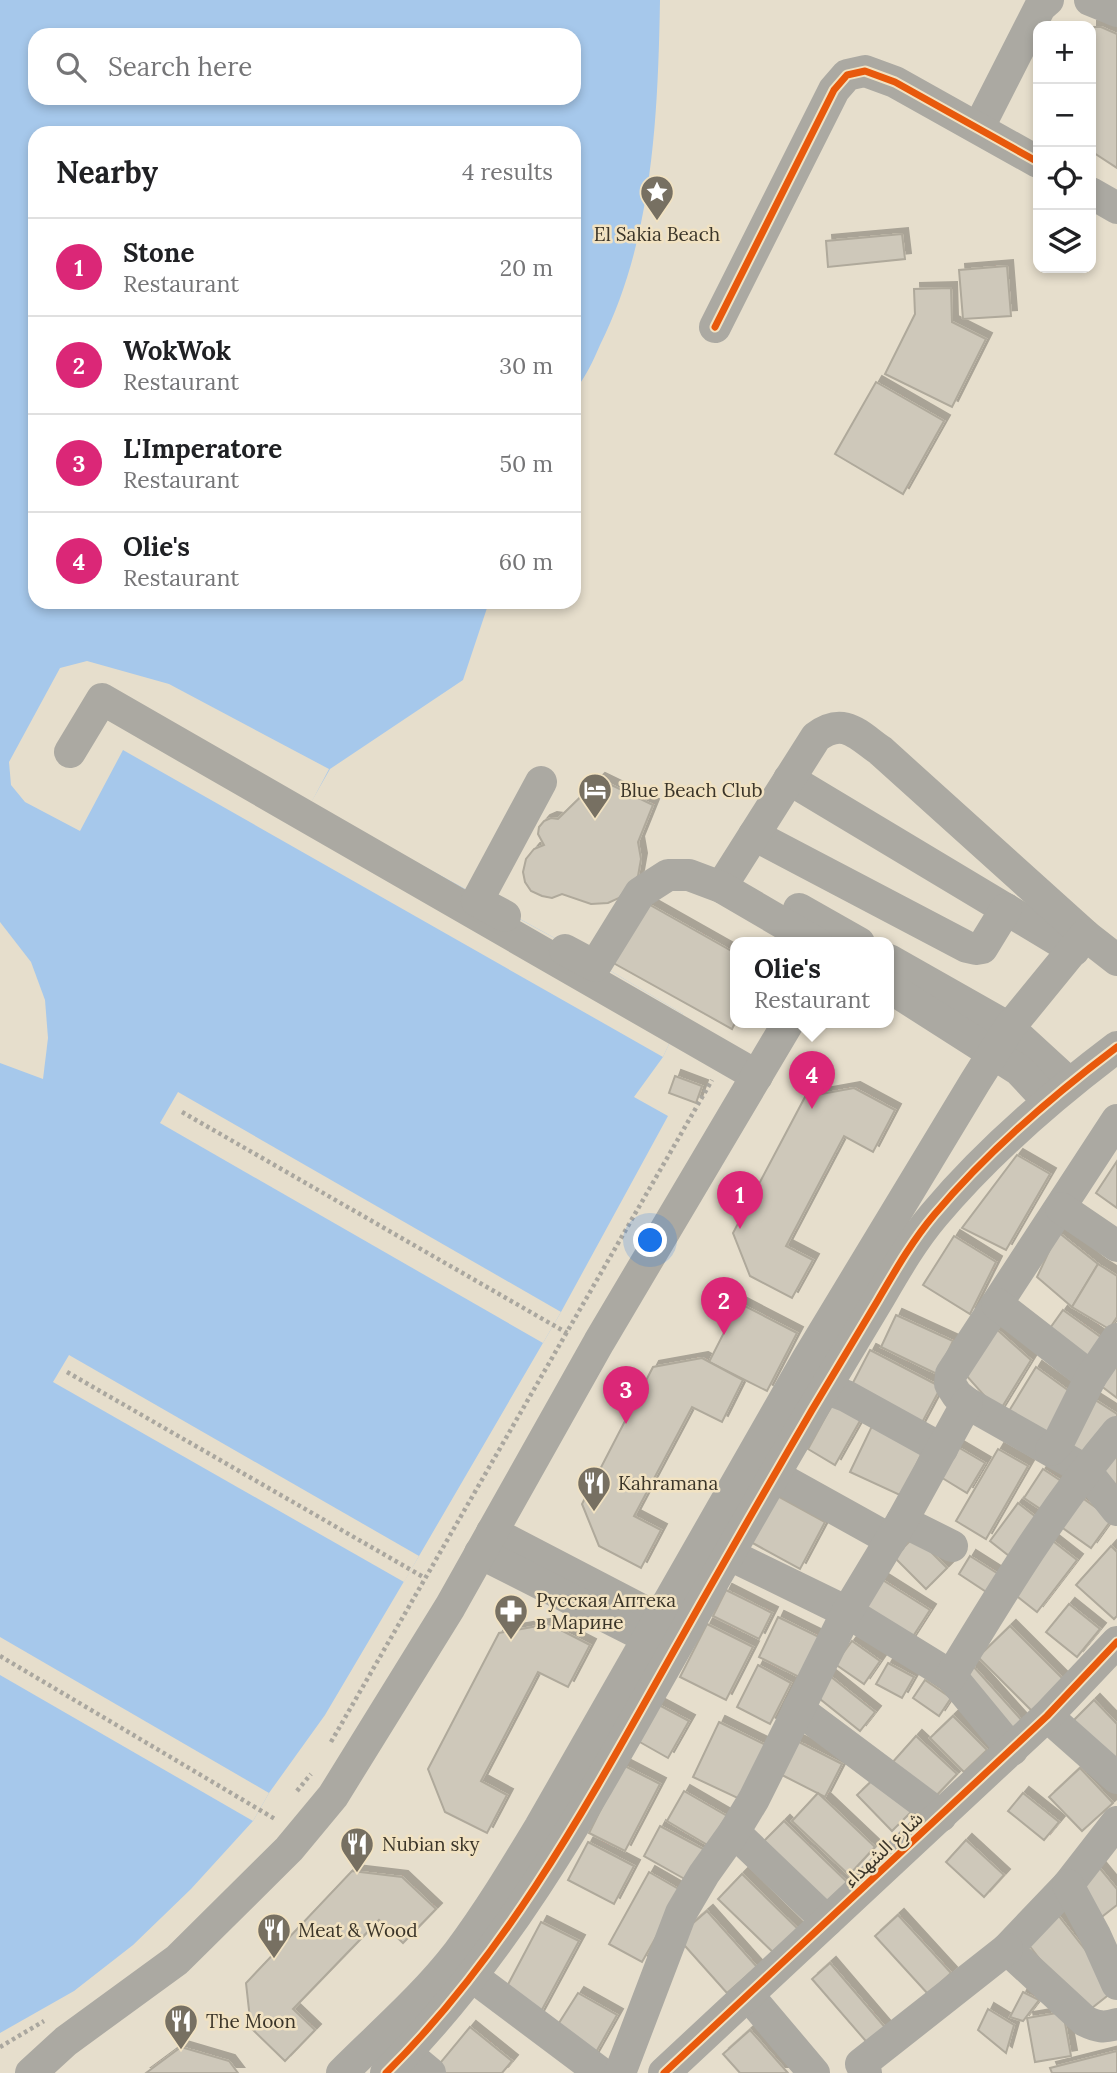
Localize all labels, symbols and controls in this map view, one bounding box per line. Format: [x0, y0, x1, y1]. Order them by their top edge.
map controls [1033, 21, 1096, 273]
button: + [1033, 21, 1096, 84]
search box [28, 28, 581, 105]
icon: search [52, 48, 90, 86]
text: Search here [108, 50, 252, 83]
button: − [1033, 84, 1096, 147]
button: locate [1033, 147, 1096, 210]
text: Nearby [56, 153, 158, 191]
text: 4 results [462, 157, 553, 186]
place icon: El Sakia Beach [638, 173, 676, 222]
button: layers [1033, 210, 1096, 273]
place label: El Sakia Beach [594, 222, 720, 246]
text: Stone [123, 236, 194, 269]
text: 1 [74, 253, 84, 282]
text: 20 m [500, 253, 553, 282]
text: Restaurant [123, 269, 239, 298]
text: WokWok [123, 334, 231, 367]
text: 2 [73, 351, 85, 380]
text: 30 m [499, 351, 553, 380]
text: Restaurant [123, 367, 239, 396]
text: L'Imperatore [123, 432, 282, 465]
text: 3 [73, 449, 85, 478]
text: 50 m [500, 449, 553, 478]
text: Restaurant [123, 465, 239, 494]
text: Olie's [123, 530, 190, 563]
text: 4 [73, 547, 85, 576]
text: 60 m [499, 547, 553, 576]
text: Restaurant [123, 563, 239, 592]
hotel icon: Blue Beach Club [576, 771, 614, 820]
place label: Blue Beach Club [620, 778, 763, 802]
popup [730, 937, 894, 1028]
text: Olie's [754, 952, 821, 985]
text: Restaurant [754, 985, 870, 1014]
pin: 4 [789, 1051, 835, 1109]
pin: 1 [717, 1171, 763, 1229]
your location [633, 1223, 667, 1257]
pin: 2 [701, 1277, 747, 1335]
pin: 3 [603, 1366, 649, 1424]
restaurant icon: Kahramana [575, 1464, 613, 1513]
place label: Kahramana [618, 1471, 718, 1495]
place label: Русская Аптека в Марине [536, 1588, 676, 1634]
pharmacy icon: Русская Аптека в Марине [492, 1592, 530, 1641]
street label: شارع الشهداء [838, 1806, 929, 1893]
restaurant icon: Nubian sky [338, 1825, 376, 1874]
place label: Nubian sky [382, 1832, 480, 1856]
restaurant icon: Meat & Wood [255, 1911, 293, 1960]
place label: Meat & Wood [298, 1918, 418, 1942]
restaurant icon: The Moon [162, 2002, 200, 2051]
place label: The Moon [206, 2009, 296, 2033]

